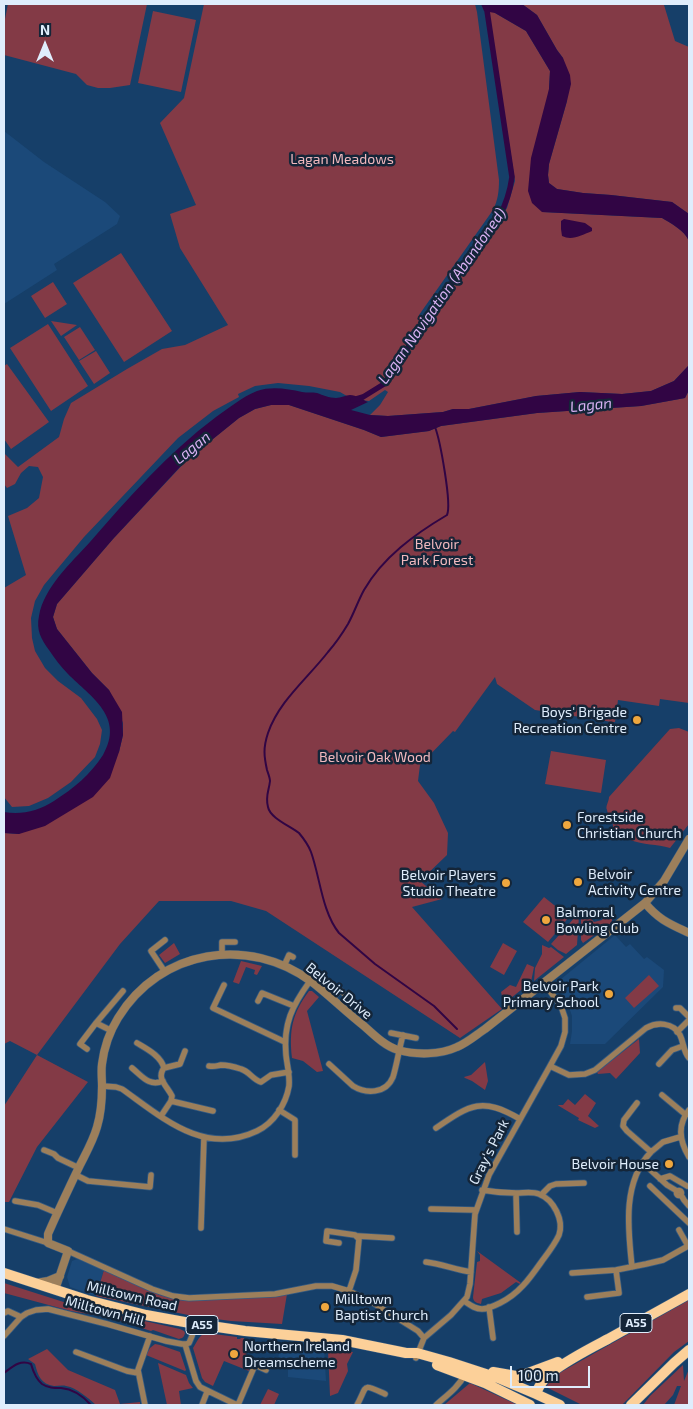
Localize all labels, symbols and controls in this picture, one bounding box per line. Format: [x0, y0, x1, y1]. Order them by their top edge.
north arrow [20, 20, 70, 70]
text: N [40, 21, 50, 38]
park label: Lagan Meadows [290, 151, 394, 167]
water label: Lagan Navigation (Abandoned) [374, 205, 510, 387]
water label: Lagan [569, 394, 613, 416]
water label: Lagan [170, 428, 214, 468]
park label: Belvoir Park Forest [401, 536, 473, 568]
place label: Boys' Brigade Recreation Centre [513, 704, 627, 736]
marker: Boys' Brigade Recreation Centre [631, 714, 643, 726]
park label: Belvoir Oak Wood [319, 749, 431, 765]
place label: Forestside Christian Church [577, 809, 682, 842]
marker: Forestside Christian Church [561, 819, 573, 831]
place label: Belvoir Activity Centre [588, 866, 681, 899]
place label: Belvoir Players Studio Theatre [401, 867, 496, 900]
marker: Belvoir Activity Centre [572, 876, 584, 888]
marker: Belvoir Players Studio Theatre [500, 877, 512, 889]
place label: Balmoral Bowling Club [556, 904, 639, 936]
marker: Balmoral Bowling Club [540, 914, 552, 926]
street label: Belvoir Drive [302, 959, 376, 1023]
place label: Belvoir Park Primary School [503, 978, 599, 1010]
marker: Belvoir Park Primary School [603, 988, 615, 1000]
street label: Gray's Park [465, 1116, 513, 1188]
place label: Belvoir House [572, 1156, 659, 1172]
marker: Belvoir House [663, 1158, 675, 1170]
street label: Milltown Road [85, 1277, 179, 1315]
place label: Milltown Baptist Church [335, 1291, 428, 1324]
street label: Milltown Hill [64, 1292, 146, 1330]
marker: Milltown Baptist Church [319, 1301, 331, 1313]
road number: A55 [620, 1314, 652, 1332]
road number: A55 [186, 1316, 218, 1334]
place label: Northern Ireland Dreamscheme [244, 1338, 350, 1370]
marker: Northern Ireland Dreamscheme [228, 1348, 240, 1360]
scale bar [513, 1356, 593, 1388]
text: 100 m [518, 1366, 559, 1384]

